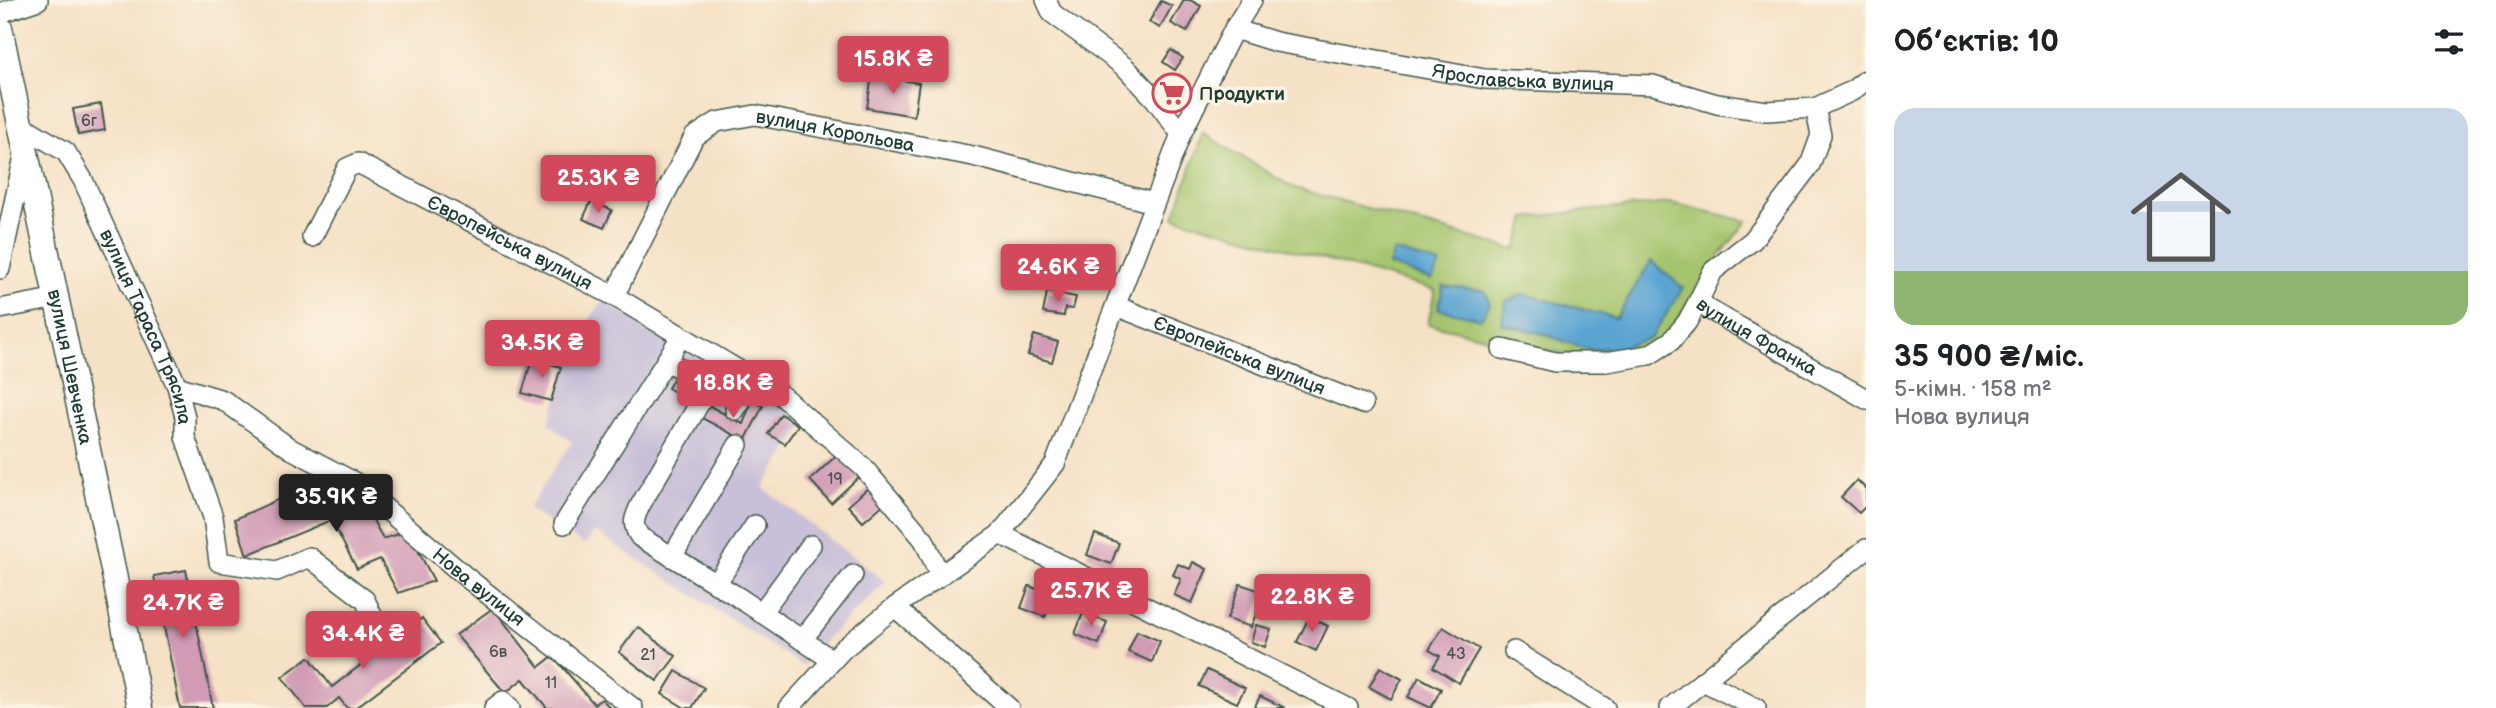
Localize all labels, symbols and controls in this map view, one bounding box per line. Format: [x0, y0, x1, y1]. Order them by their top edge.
icon: filters [2430, 23, 2468, 61]
text: Об’єктів: 10 [1894, 24, 2059, 60]
pin: 15.8K ₴ [828, 36, 958, 96]
text: 15.8K ₴ [853, 45, 933, 73]
street label: Ярославська вулиця [1430, 60, 1614, 97]
supermarket icon: Продукти [1151, 72, 1193, 114]
place label: Продукти [1199, 83, 1285, 106]
street label: вулиця Корольова [754, 105, 916, 158]
house number: 6г [81, 112, 97, 131]
icon: home [2118, 154, 2244, 280]
pin: 25.3K ₴ [533, 156, 663, 215]
text: 25.3K ₴ [557, 164, 639, 192]
street label: Європейська вулиця [423, 191, 596, 296]
street label: вулиця Тараса Трясила [94, 226, 195, 425]
pin: 24.6K ₴ [993, 244, 1123, 304]
text: 24.6K ₴ [1017, 253, 1099, 281]
street label: вулиця Шевченка [42, 287, 97, 447]
street label: вулиця Франка [1691, 294, 1821, 382]
street label: Європейська вулиця [1150, 312, 1328, 401]
pin: 34.5K ₴ [477, 320, 607, 380]
text: 34.5K ₴ [501, 329, 583, 357]
text: 35 900 ₴/міс. [1894, 339, 2084, 375]
pin: 18.8K ₴ [668, 360, 798, 420]
text: 18.8K ₴ [693, 369, 773, 397]
text: 5-кімн. · 158 m² [1894, 375, 2052, 403]
text: Нова вулиця [1894, 403, 2030, 431]
house number: 19 [827, 470, 843, 489]
pin: 35.9K ₴ [271, 475, 401, 534]
text: 35.9K ₴ [295, 483, 377, 511]
street label: Нова вулиця [427, 544, 529, 632]
pin: 25.7K ₴ [1026, 568, 1156, 628]
pin: 22.8K ₴ [1247, 574, 1377, 634]
text: 25.7K ₴ [1050, 577, 1132, 605]
pin: 24.7K ₴ [118, 580, 248, 640]
text: 22.8K ₴ [1270, 583, 1354, 611]
text: 24.7K ₴ [142, 589, 224, 617]
pin: 34.4K ₴ [298, 612, 428, 671]
text: 34.4K ₴ [322, 620, 404, 648]
house number: 6в [489, 643, 508, 662]
house number: 43 [1446, 645, 1466, 664]
house number: 21 [640, 646, 656, 665]
house number: 11 [545, 674, 557, 693]

